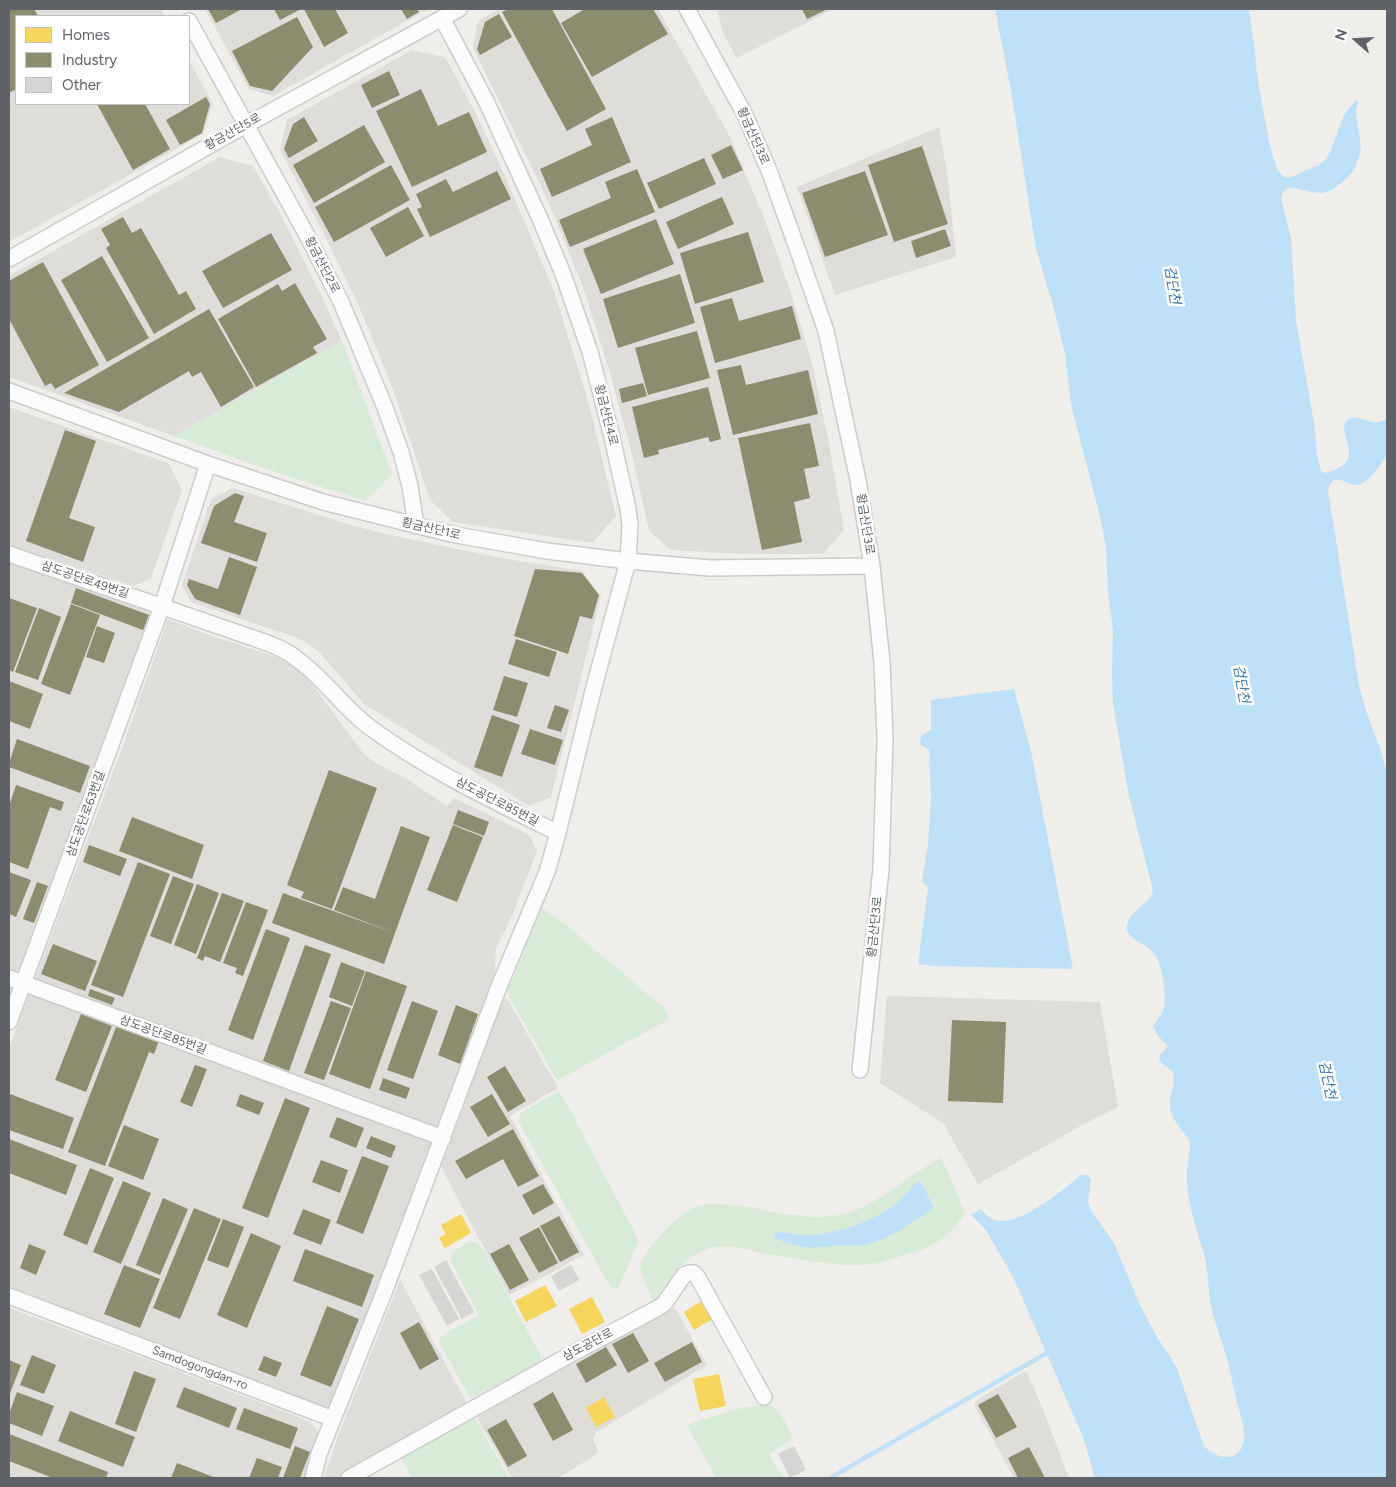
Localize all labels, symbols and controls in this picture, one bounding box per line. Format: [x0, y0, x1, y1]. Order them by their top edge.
legend [15, 15, 190, 105]
north arrow [1331, 15, 1381, 65]
text: Homes [62, 26, 110, 44]
text: N [1332, 27, 1351, 43]
text: Industry [62, 51, 117, 69]
text: Other [62, 76, 101, 94]
street label: 황금산단3로 [734, 105, 772, 167]
street label: 황금산단5로 [202, 111, 264, 153]
street label: 황금산단2로 [302, 234, 342, 296]
water label: 검단천 [1161, 265, 1183, 305]
street label: 황금산단4로 [591, 383, 621, 447]
street label: 황금산단3로 [853, 492, 877, 556]
street label: 황금산단1로 [400, 515, 462, 543]
street label: 삼도공단로49번길 [39, 558, 131, 602]
water label: 검단천 [1229, 664, 1253, 704]
street label: 삼도공단로63번길 [64, 769, 108, 859]
street label: 삼도공단로85번길 [453, 775, 541, 829]
street label: 황금산단3로 [865, 896, 885, 958]
street label: 삼도공단로85번길 [118, 1013, 208, 1057]
water label: 검단천 [1315, 1059, 1339, 1101]
street label: 삼도공단로 [560, 1326, 616, 1364]
street label: Samdogongdan-ro [150, 1343, 250, 1393]

